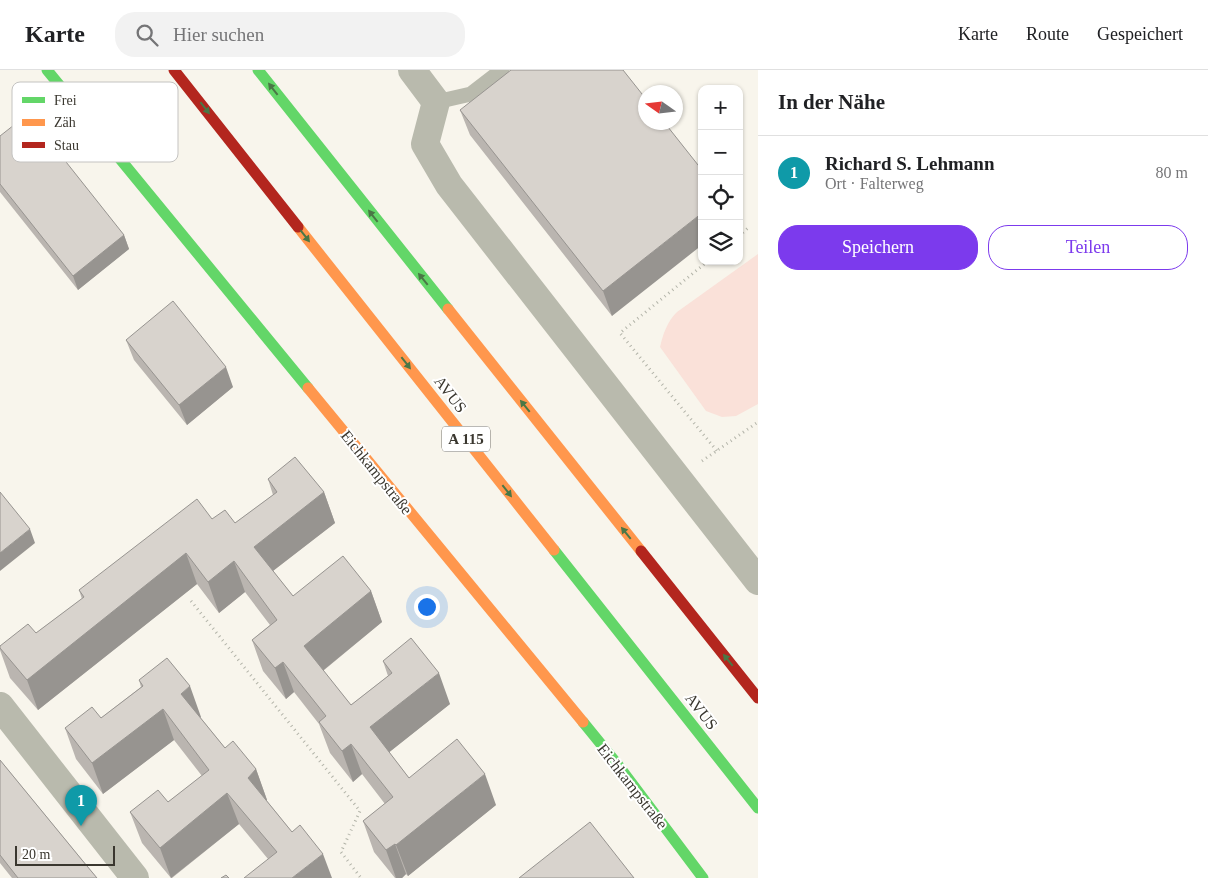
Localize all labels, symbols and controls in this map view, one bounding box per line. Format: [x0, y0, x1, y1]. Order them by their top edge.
search box [115, 12, 465, 57]
text: Karte [25, 21, 85, 47]
icon: search [133, 21, 161, 49]
text: Hier suchen [173, 24, 264, 45]
text: Karte [958, 24, 998, 44]
text: Route [1026, 24, 1069, 44]
text: Gespeichert [1097, 24, 1183, 44]
legend [12, 82, 178, 162]
one-way arrow [267, 83, 278, 96]
north arrow [638, 85, 683, 130]
map controls [698, 85, 743, 265]
button: + [698, 85, 743, 130]
text: In der Nähe [778, 90, 885, 114]
text: Frei [54, 93, 77, 108]
one-way arrow [199, 101, 210, 114]
text: Zäh [54, 115, 76, 130]
button: − [698, 130, 743, 175]
text: Stau [54, 138, 79, 153]
text: Richard S. Lehmann [825, 153, 994, 174]
text: 1 [790, 164, 798, 181]
text: 80 m [1156, 164, 1188, 181]
button: locate [698, 175, 743, 220]
text: Ort · Falterweg [825, 175, 924, 192]
one-way arrow [368, 210, 379, 223]
button: layers [698, 220, 743, 265]
button: Speichern [778, 225, 978, 270]
button: Teilen [988, 225, 1188, 270]
one-way arrow [300, 229, 311, 242]
one-way arrow [418, 273, 429, 286]
one-way arrow [401, 356, 412, 369]
street label: AVUS [431, 373, 470, 416]
one-way arrow [519, 400, 530, 413]
road number: A 115 [442, 426, 490, 452]
street label: Eichkampstraße [337, 427, 416, 518]
one-way arrow [502, 484, 512, 498]
one-way arrow [621, 527, 632, 540]
your location [414, 594, 440, 620]
one-way arrow [722, 654, 733, 667]
street label: AVUS [682, 690, 721, 733]
street label: Eichkampstraße [593, 740, 671, 833]
pin: 1 [65, 785, 97, 826]
scale bar [15, 843, 115, 866]
text: 20 m [22, 847, 50, 862]

